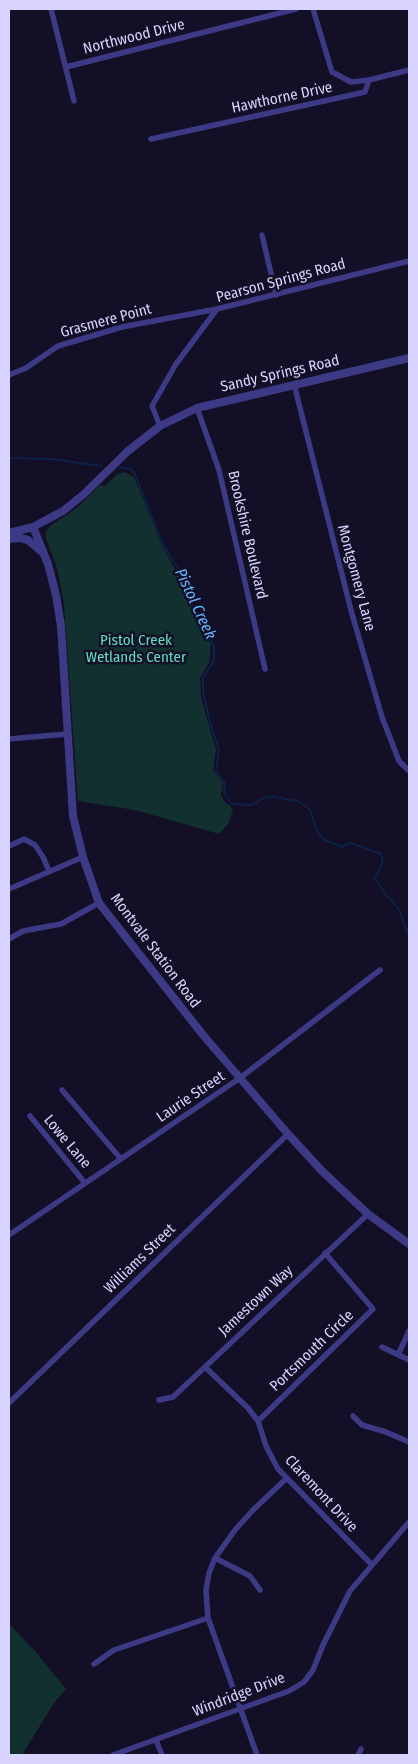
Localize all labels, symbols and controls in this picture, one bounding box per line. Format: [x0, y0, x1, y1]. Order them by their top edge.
street label: Northwood Drive [81, 16, 187, 58]
street label: Hawthorne Drive [230, 79, 334, 117]
street label: Pearson Springs Road [214, 255, 348, 307]
street label: Grasmere Point [58, 300, 154, 342]
street label: Sandy Springs Road [219, 352, 341, 396]
street label: Brookshire Boulevard [223, 469, 271, 601]
street label: Montgomery Lane [333, 523, 379, 633]
water label: Pistol Creek [170, 565, 220, 643]
park label: Pistol Creek Wetlands Center [86, 632, 186, 667]
street label: Montvale Station Road [106, 890, 204, 1012]
street label: Laurie Street [153, 1068, 229, 1126]
street label: Lowe Lane [39, 1112, 95, 1172]
street label: Williams Street [101, 1220, 179, 1298]
street label: Jamestown Way [215, 1262, 297, 1340]
street label: Portsmouth Circle [266, 1307, 358, 1395]
street label: Claremont Drive [281, 1452, 361, 1536]
street label: Windridge Drive [190, 1669, 288, 1721]

